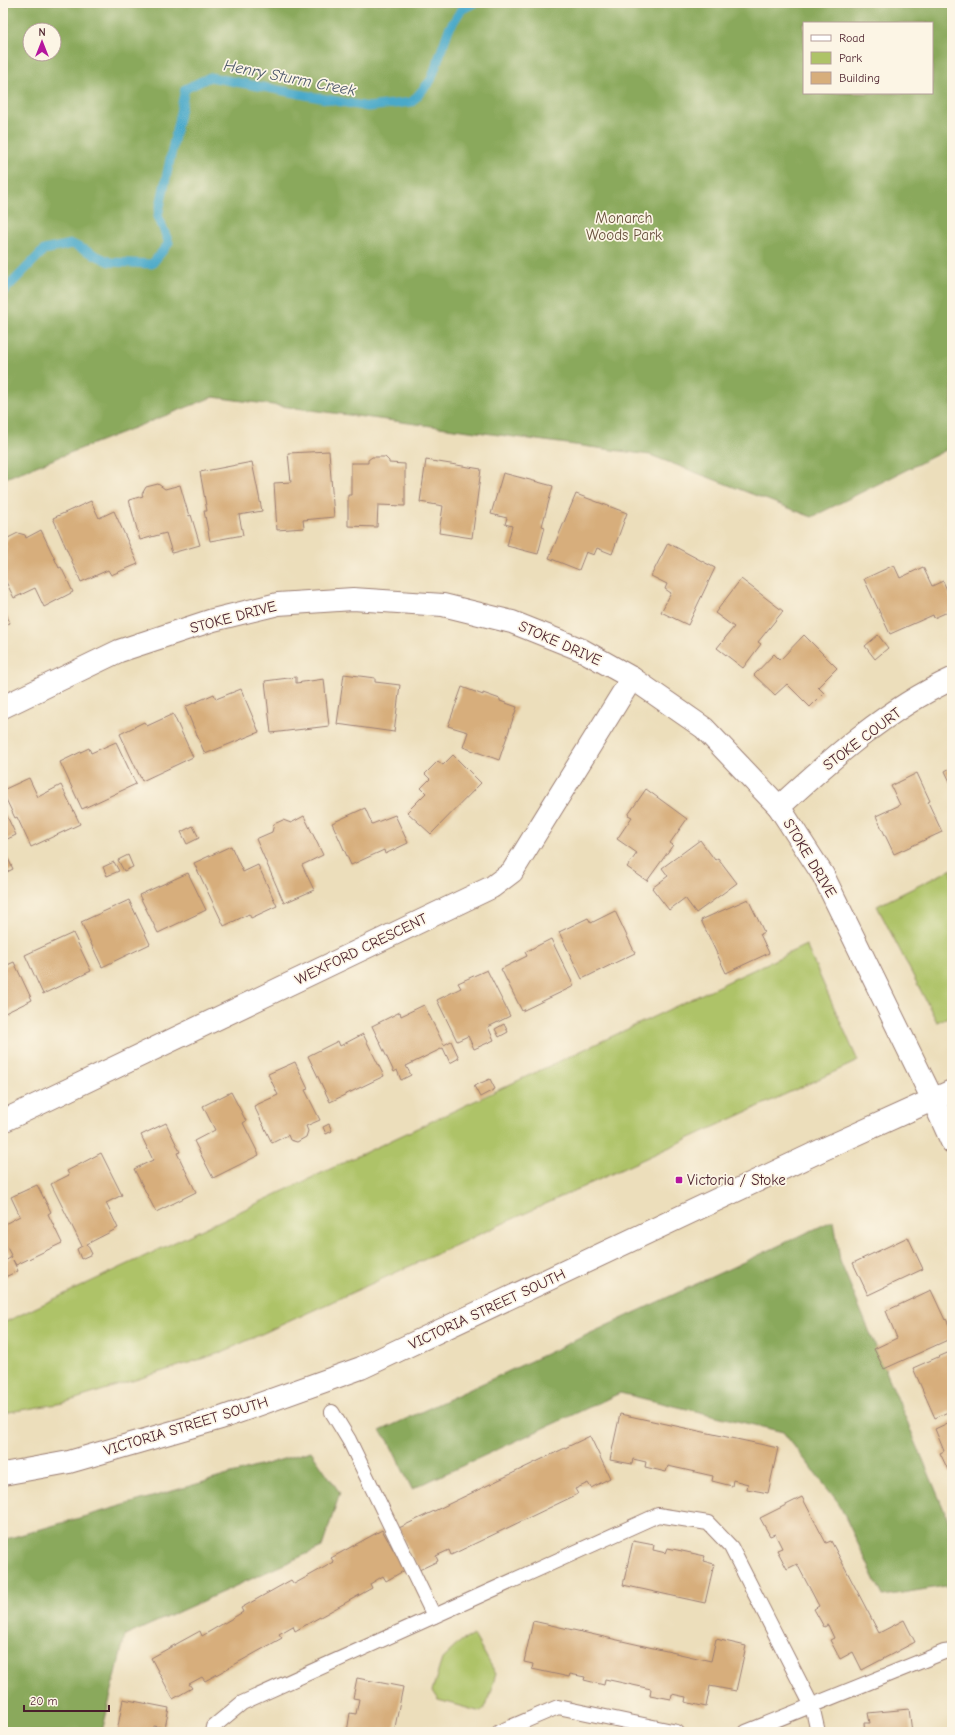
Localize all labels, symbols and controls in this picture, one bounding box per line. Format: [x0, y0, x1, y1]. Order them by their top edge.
north arrow [22, 22, 62, 62]
legend [803, 22, 933, 94]
text: N [38, 26, 46, 39]
text: Road [839, 31, 865, 45]
text: Park [839, 51, 862, 65]
water label: Henry Sturm Creek [222, 56, 358, 100]
text: Building [839, 71, 880, 85]
park label: Monarch Woods Park [586, 209, 663, 244]
street label: STOKE DRIVE [188, 597, 278, 637]
street label: STOKE DRIVE [516, 617, 604, 669]
street label: STOKE COURT [819, 704, 905, 774]
street label: STOKE DRIVE [779, 815, 841, 901]
street label: WEXFORD CRESCENT [292, 909, 430, 989]
place label: Victoria / Stoke [687, 1171, 786, 1189]
marker: Victoria / Stoke [674, 1175, 684, 1185]
street label: VICTORIA STREET SOUTH [406, 1265, 568, 1353]
street label: VICTORIA STREET SOUTH [102, 1392, 270, 1460]
scale bar [24, 1687, 109, 1713]
text: 20 m [30, 1694, 58, 1708]

